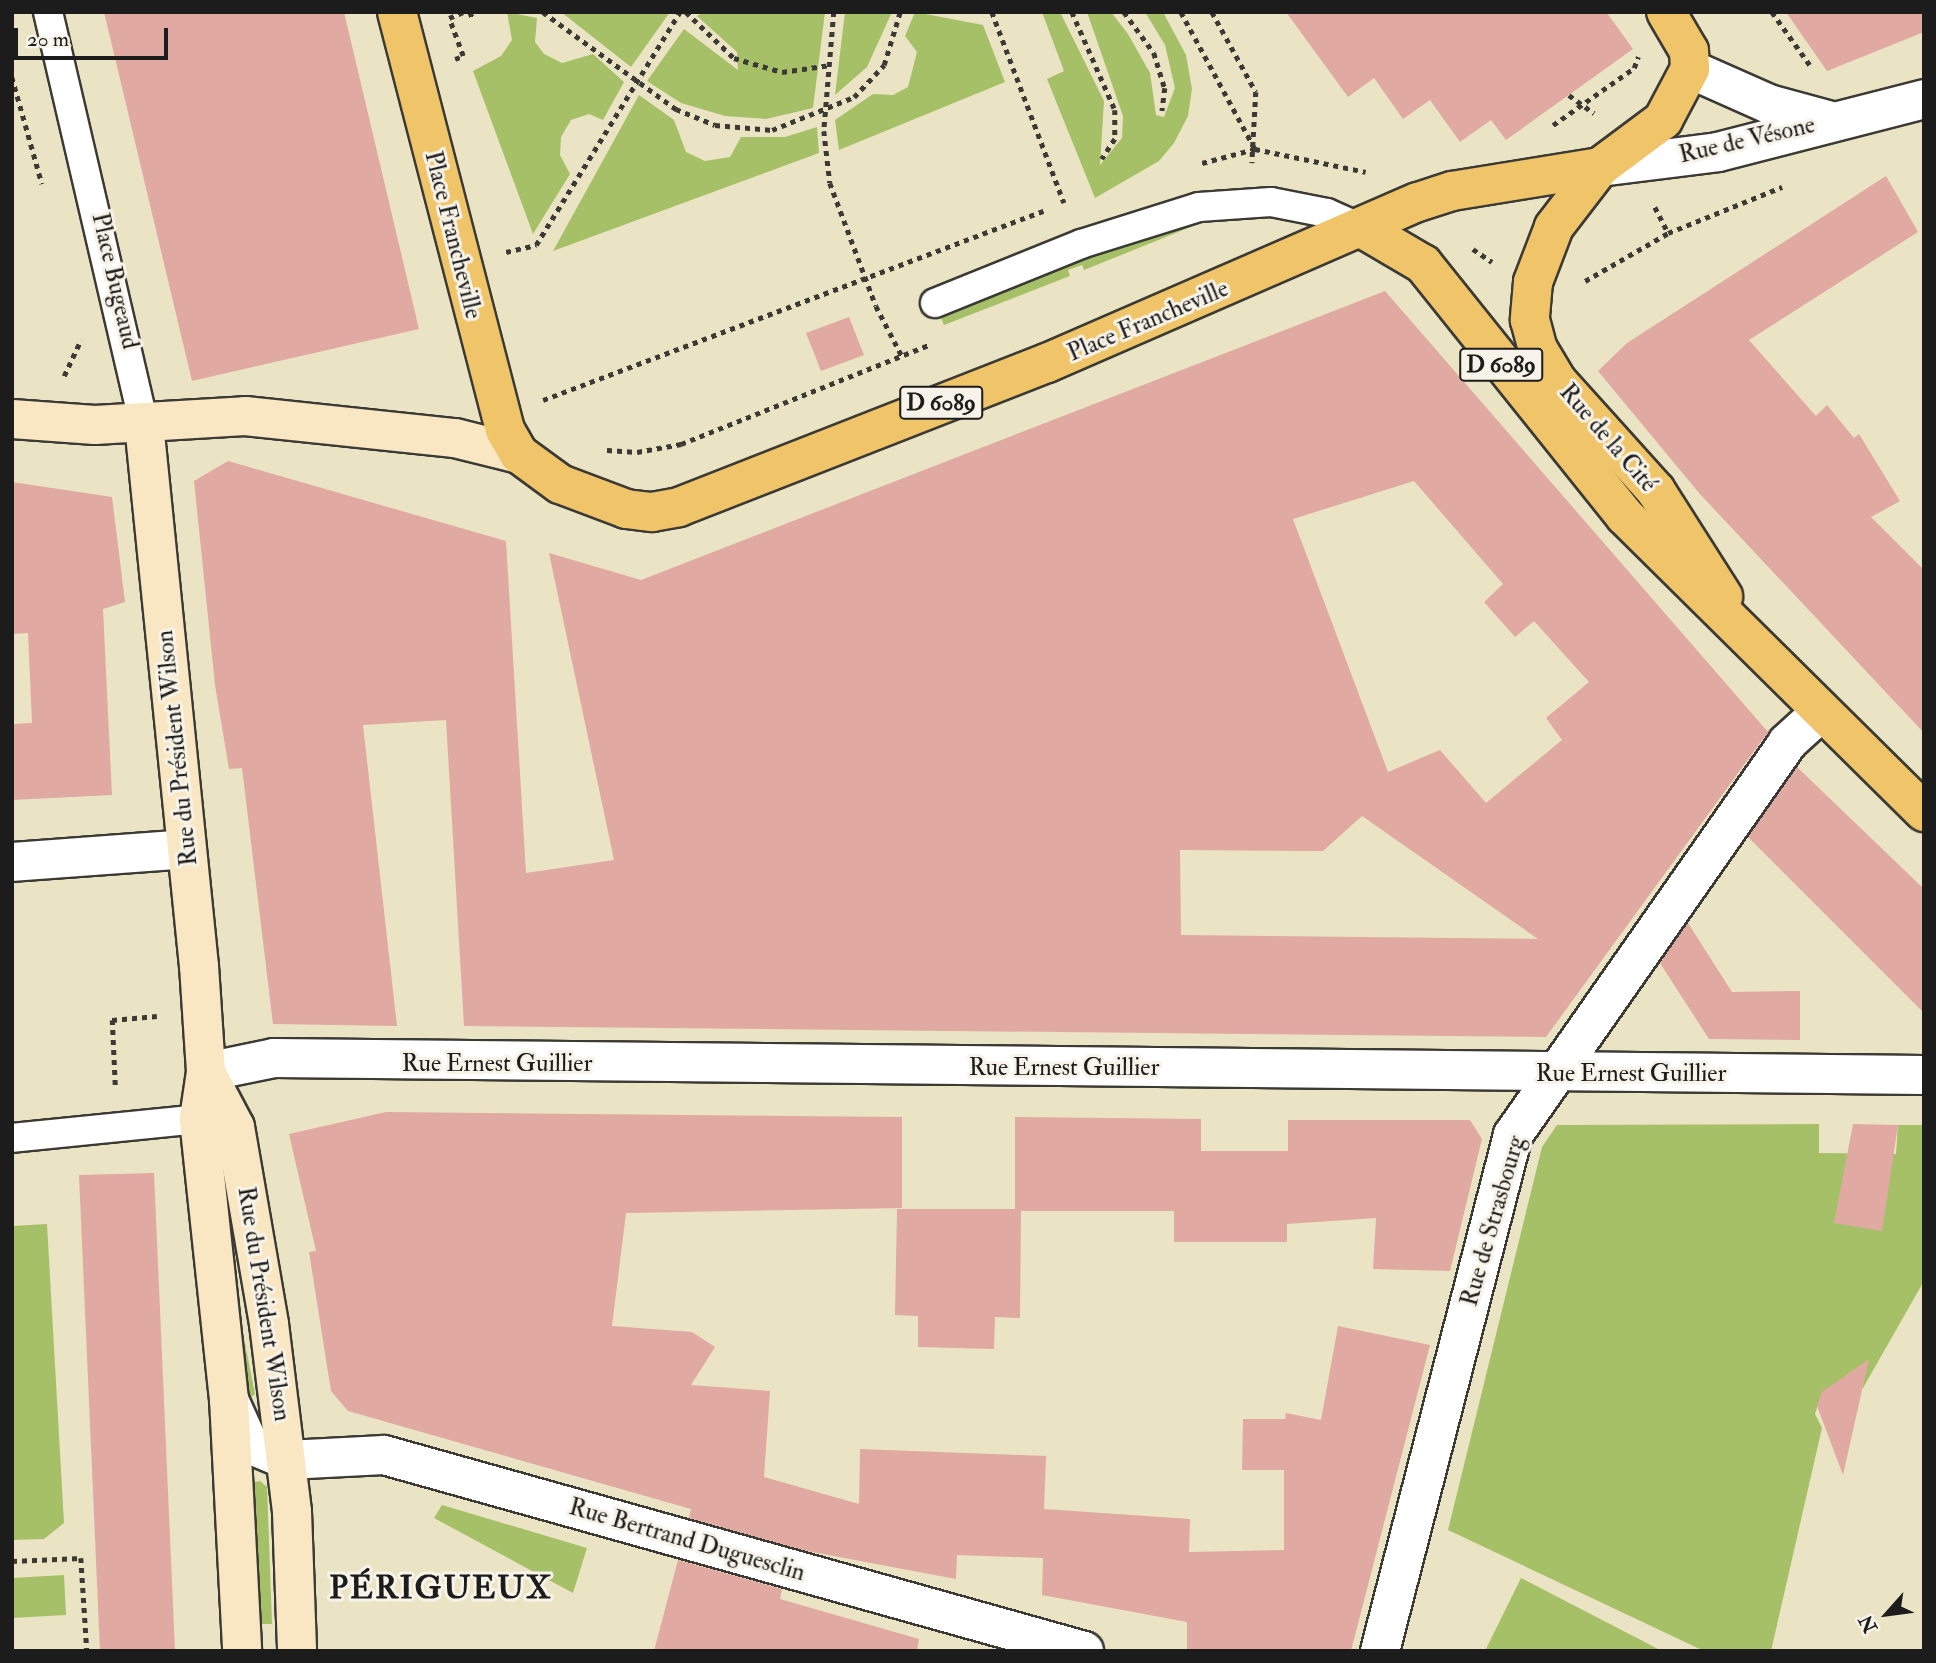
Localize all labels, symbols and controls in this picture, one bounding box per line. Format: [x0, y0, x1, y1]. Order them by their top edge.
scale bar [18, 14, 172, 58]
text: 20 m [27, 26, 69, 53]
street label: Rue de Vésone [1676, 110, 1818, 170]
street label: Place Francheville [418, 148, 488, 322]
street label: Place Bugeaud [85, 210, 145, 352]
street label: Place Francheville [1063, 274, 1233, 368]
road number: D 6089 [1459, 346, 1543, 384]
street label: Rue de la Cité [1553, 378, 1663, 498]
road number: D 6089 [899, 384, 983, 422]
street label: Rue du Président Wilson [150, 629, 204, 867]
street label: Rue Ernest Guillier [402, 1050, 592, 1078]
street label: Rue Ernest Guillier [969, 1054, 1159, 1082]
street label: Rue Ernest Guillier [1536, 1060, 1726, 1088]
street label: Rue de Strasbourg [1455, 1132, 1531, 1310]
street label: Rue du Président Wilson [231, 1185, 297, 1423]
street label: Rue Bertrand Duguesclin [566, 1493, 808, 1587]
district label: PÉRIGUEUX [330, 1569, 552, 1607]
north arrow [1852, 1579, 1922, 1649]
text: N [1854, 1611, 1883, 1637]

